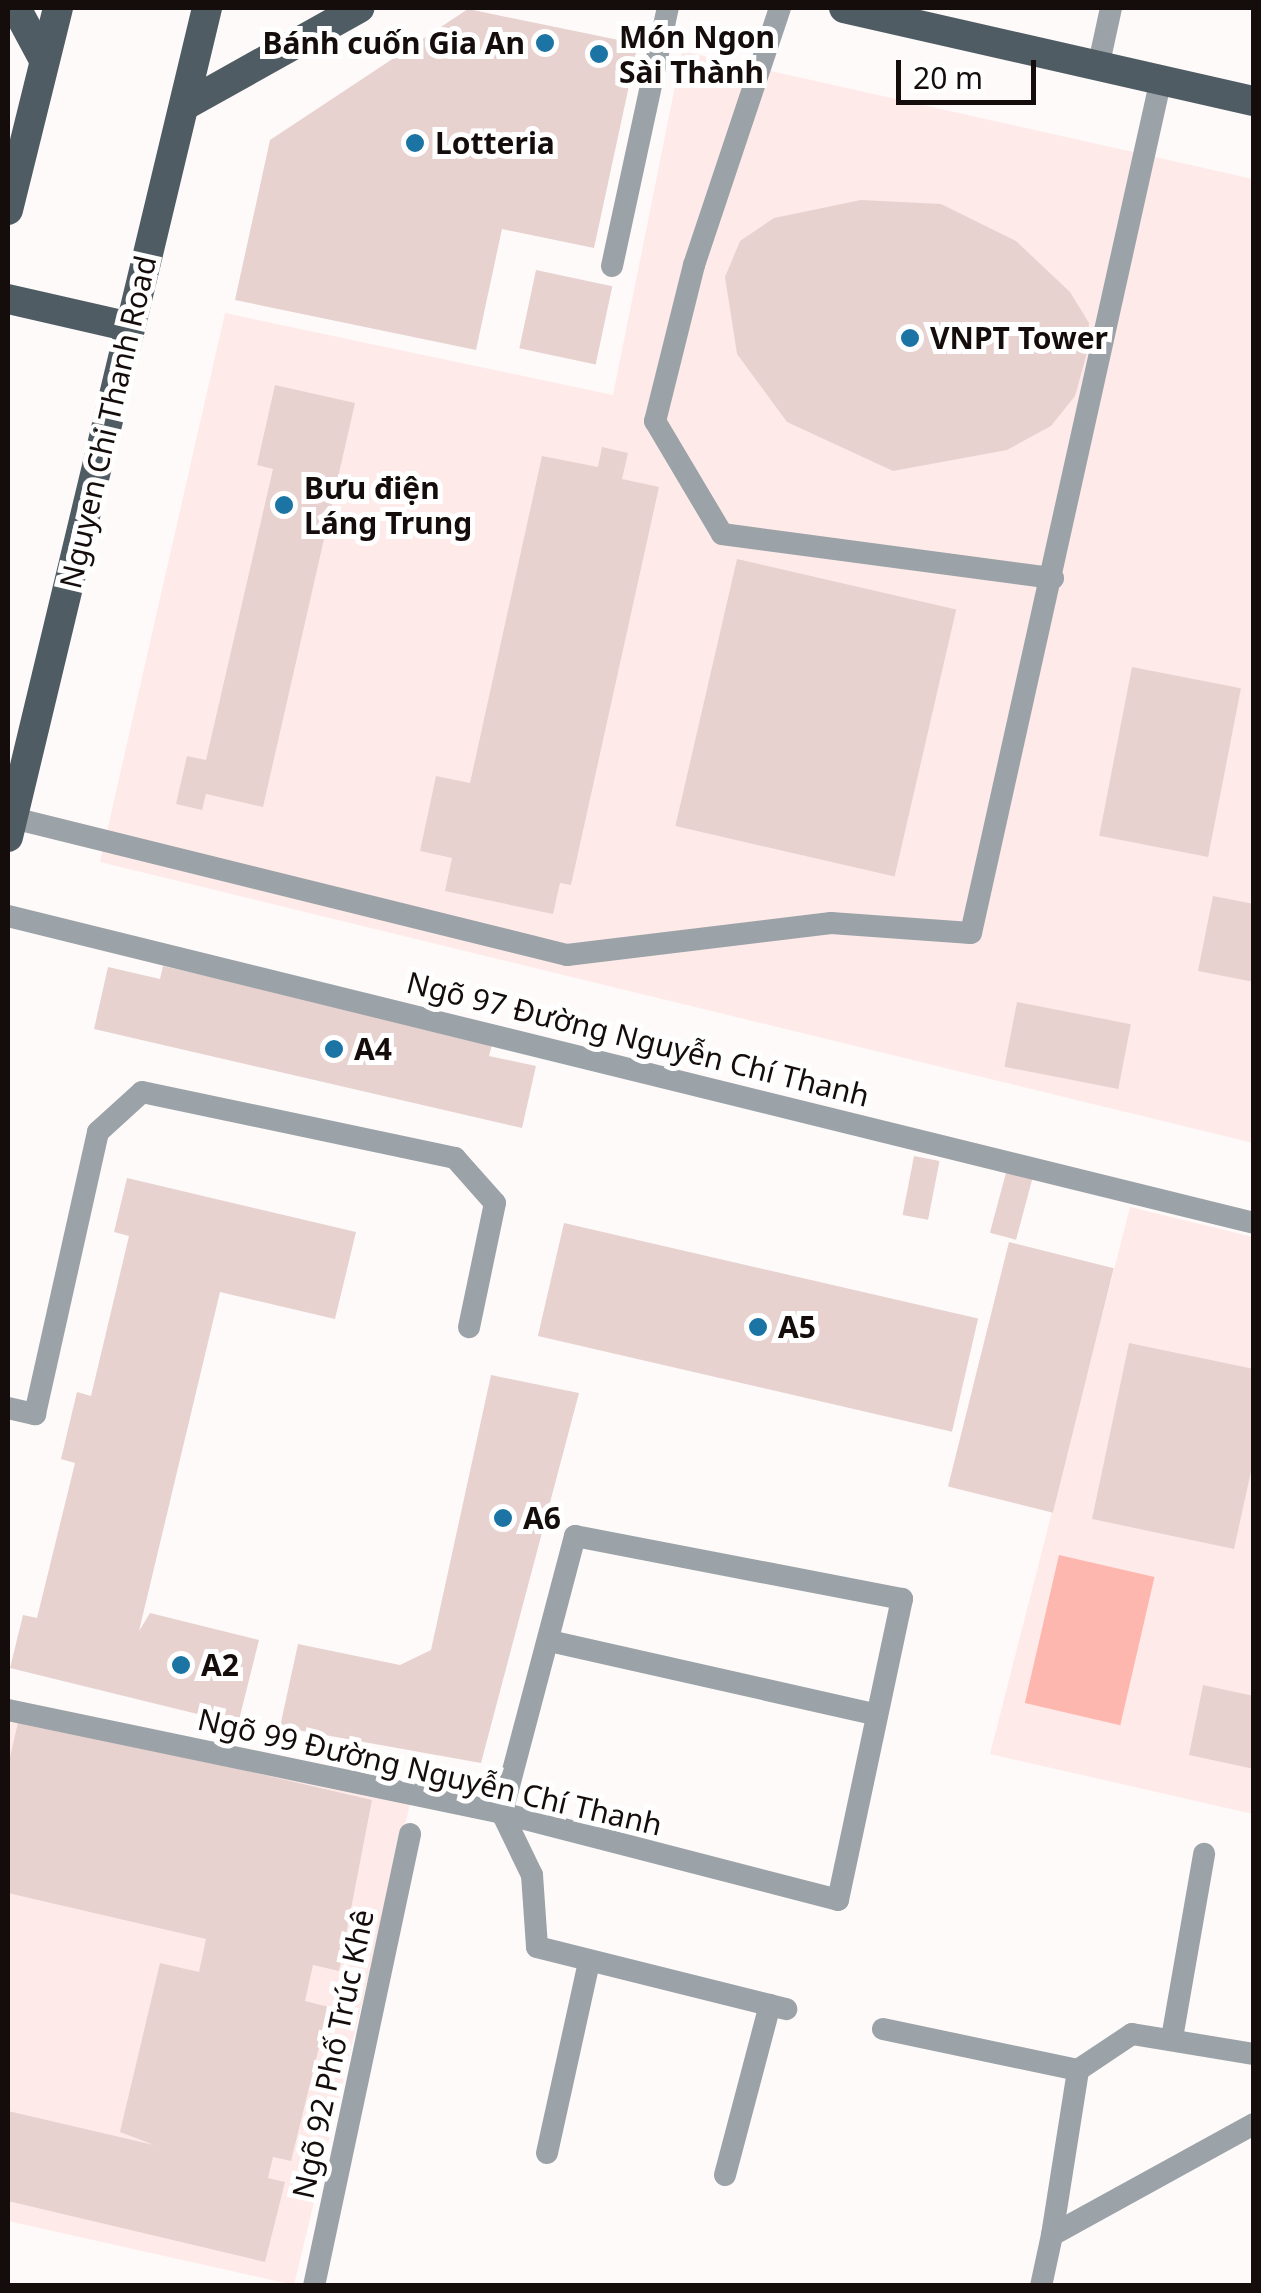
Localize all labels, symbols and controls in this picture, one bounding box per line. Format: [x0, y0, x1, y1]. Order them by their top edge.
place label: Món Ngon Sài Thành [619, 19, 775, 90]
place label: Bánh cuốn Gia An [263, 25, 525, 61]
marker: Bánh cuốn Gia An [534, 32, 556, 54]
scale bar [901, 40, 1041, 102]
marker: Món Ngon Sài Thành [588, 43, 610, 65]
text: 20 m [913, 57, 983, 98]
place label: Lotteria [435, 125, 555, 161]
marker: Lotteria [404, 132, 426, 154]
street label: Nguyen Chi Thanh Road [52, 252, 164, 592]
place label: VNPT Tower [930, 320, 1108, 356]
marker: VNPT Tower [899, 327, 921, 349]
place label: Bưu điện Láng Trung [304, 470, 472, 540]
marker: Bưu điện Láng Trung [273, 494, 295, 516]
street label: Ngõ 97 Đường Nguyễn Chí Thanh [403, 964, 873, 1114]
place label: A4 [354, 1031, 392, 1067]
marker: A4 [323, 1038, 345, 1060]
place label: A5 [778, 1309, 816, 1345]
marker: A5 [747, 1316, 769, 1338]
place label: A6 [523, 1500, 561, 1536]
marker: A6 [492, 1507, 514, 1529]
place label: A2 [201, 1647, 239, 1683]
marker: A2 [170, 1654, 192, 1676]
street label: Ngõ 99 Đường Nguyễn Chí Thanh [194, 1701, 666, 1843]
street label: Ngõ 92 Phố Trúc Khê [285, 1906, 381, 2202]

